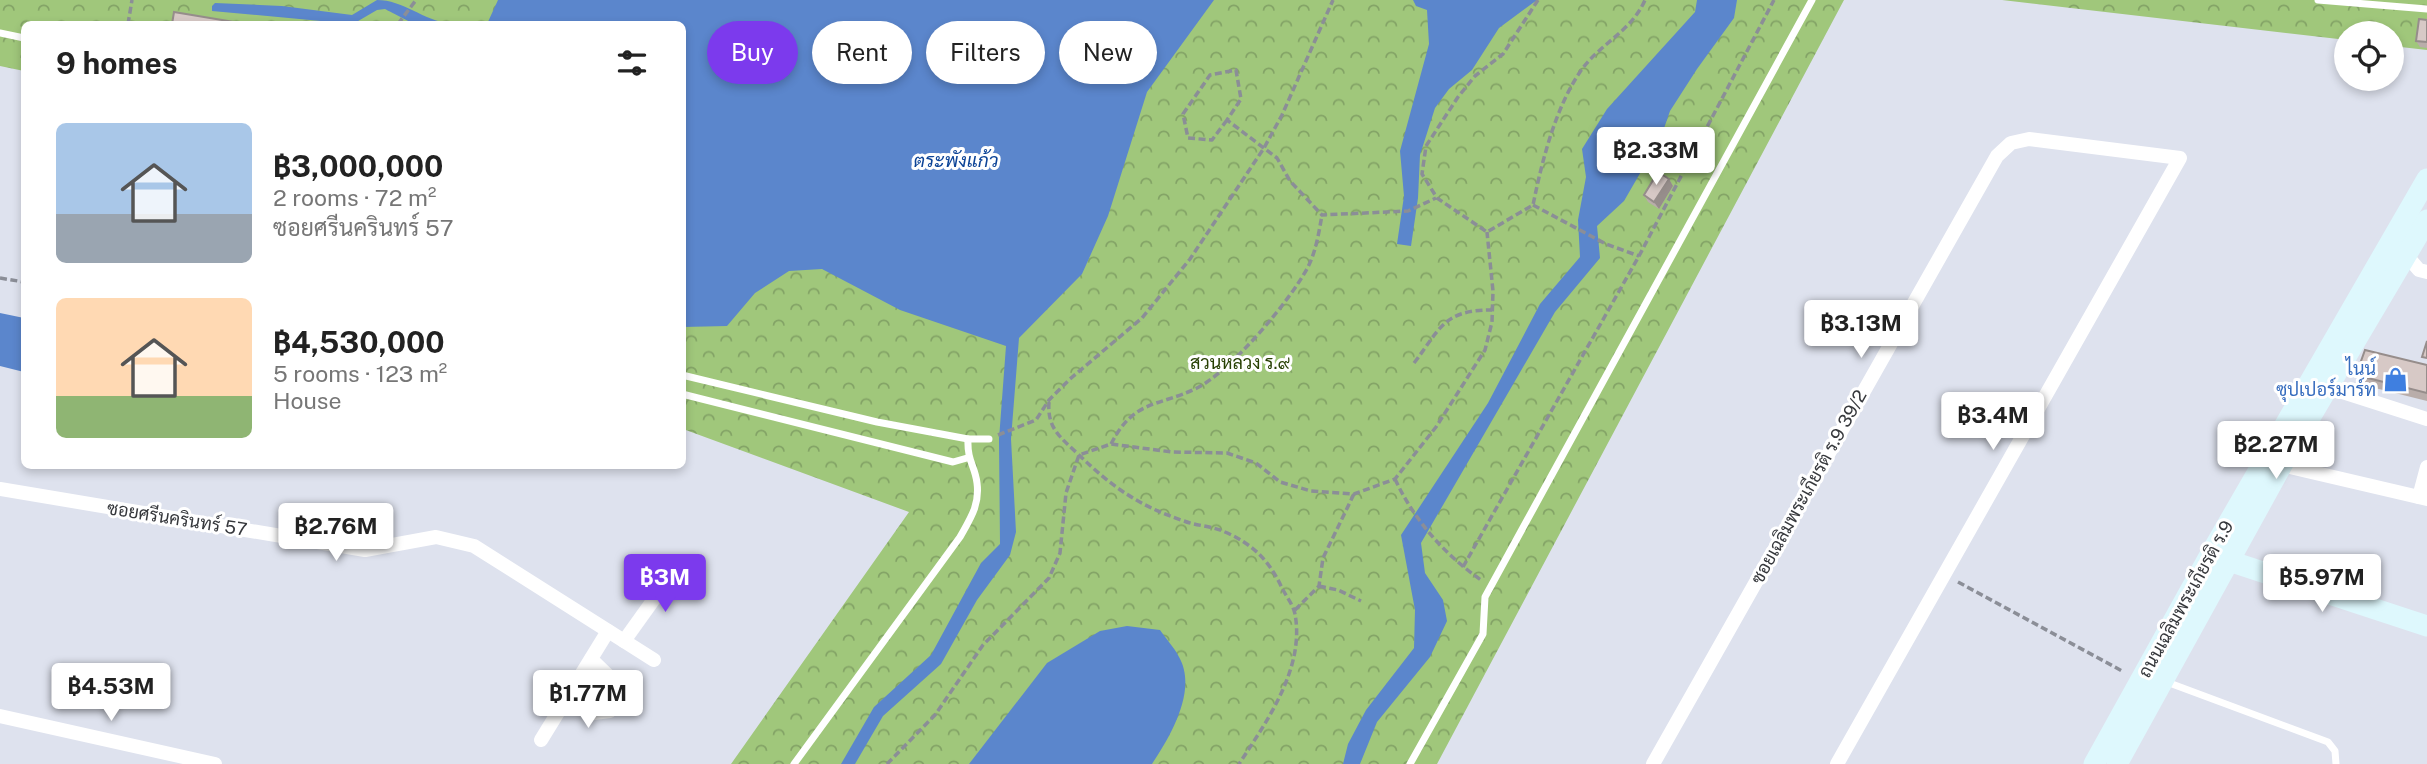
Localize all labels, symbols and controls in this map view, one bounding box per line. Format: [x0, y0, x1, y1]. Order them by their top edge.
chip: Buy [707, 21, 798, 84]
chip: Rent [812, 21, 912, 84]
chip: Filters [926, 21, 1045, 84]
chip: New [1059, 21, 1157, 84]
map controls [2334, 21, 2404, 91]
button: locate [2334, 21, 2404, 91]
icon: filters [613, 44, 651, 82]
text: 9 homes [56, 45, 178, 81]
pin: ฿2.33M [1599, 128, 1713, 187]
text: ฿2.33M [1613, 136, 1699, 163]
text: ฿3,000,000 [273, 148, 443, 184]
water label: ตระพังแก้ว [914, 149, 998, 171]
icon: home [112, 151, 196, 235]
text: 2 rooms · 72 m² [273, 184, 436, 211]
text: ซอยศรีนครินทร์ 57 [273, 214, 453, 241]
pin: ฿3.13M [1804, 300, 1918, 360]
text: ฿3.13M [1820, 309, 1902, 336]
text: ฿4,530,000 [273, 324, 445, 360]
icon: home [112, 326, 196, 410]
park label: สวนหลวง ร.๙ [1190, 352, 1290, 373]
place label: ไนน์ ซุปเปอร์มาร์ท [2276, 356, 2376, 402]
text: 5 rooms · 123 m² [273, 360, 447, 387]
shop icon: ไนน์ ซุปเปอร์มาร์ท [2382, 365, 2410, 393]
street label: ซอยเฉลิมพระเกียรติ ร.9 39/2 [1745, 385, 1871, 587]
text: House [273, 387, 341, 414]
pin: ฿3.4M [1944, 392, 2042, 452]
text: ฿3.4M [1957, 401, 2029, 428]
pin: ฿2.27M [2219, 421, 2333, 481]
text: ฿2.27M [2233, 430, 2319, 457]
street label: ซอยศรีนครินทร์ 57 [106, 495, 249, 540]
pin: ฿2.76M [279, 504, 393, 563]
text: ฿2.76M [294, 512, 378, 539]
street label: ถนนเฉลิมพระเกียรติ ร.9 [2132, 516, 2237, 681]
pin: ฿3M [631, 554, 699, 614]
pin: ฿5.97M [2265, 554, 2379, 614]
text: ฿3M [640, 563, 690, 590]
text: ฿5.97M [2279, 563, 2365, 590]
pin: ฿4.53M [54, 664, 168, 723]
pin: ฿1.77M [531, 670, 645, 730]
text: ฿4.53M [67, 672, 155, 699]
text: ฿1.77M [549, 679, 627, 706]

